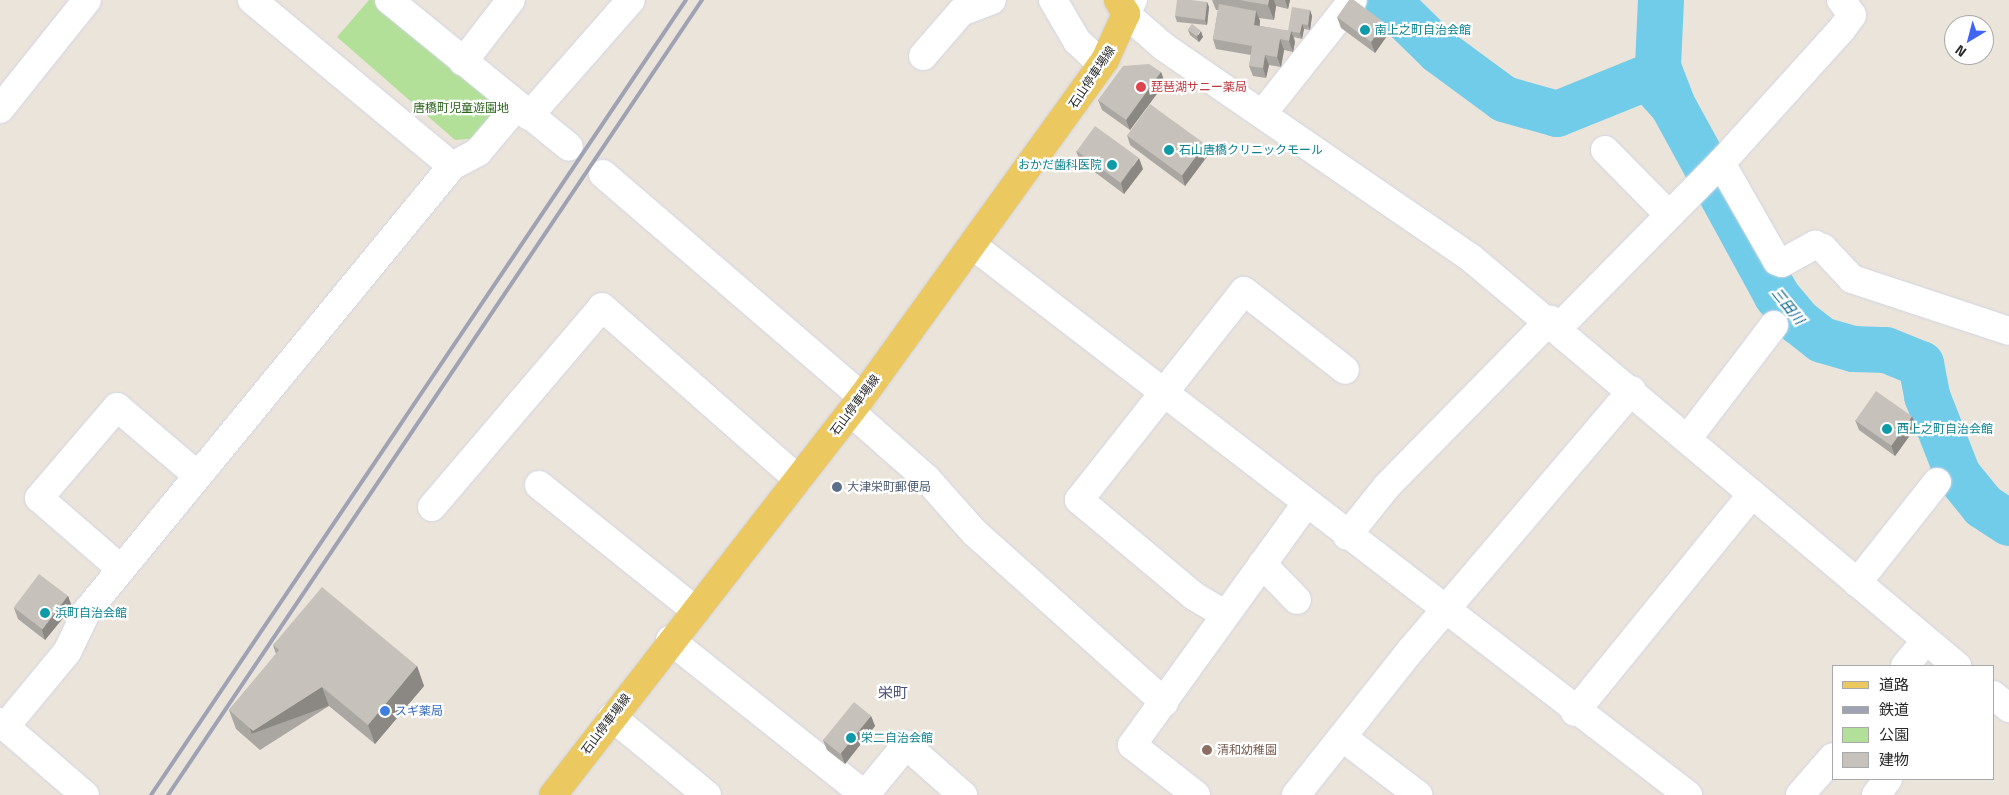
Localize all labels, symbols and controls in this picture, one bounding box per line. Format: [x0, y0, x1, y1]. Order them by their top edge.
north arrow [1944, 15, 1994, 65]
place label: 南上之町自治会館 [1375, 23, 1471, 37]
marker: 南上之町自治会館 [1359, 24, 1371, 36]
text: N [1950, 40, 1970, 63]
street label: 石山停車場線 [1066, 43, 1118, 111]
place label: 琵琶湖サニー薬局 [1151, 80, 1247, 94]
marker: 琵琶湖サニー薬局 [1135, 81, 1147, 93]
park label: 唐橋町児童遊園地 [413, 101, 509, 115]
place label: 石山唐橋クリニックモール [1179, 143, 1323, 157]
marker: 石山唐橋クリニックモール [1163, 144, 1175, 156]
place label: おかだ歯科医院 [1018, 158, 1102, 172]
marker: おかだ歯科医院 [1106, 159, 1118, 171]
water label: 三田川 [1768, 284, 1808, 328]
street label: 石山停車場線 [828, 372, 882, 438]
place label: 西上之町自治会館 [1897, 422, 1993, 436]
marker: 西上之町自治会館 [1881, 423, 1893, 435]
place label: 大津栄町郵便局 [847, 480, 931, 494]
marker: 大津栄町郵便局 [831, 481, 843, 493]
place label: 浜町自治会館 [55, 606, 127, 620]
marker: 浜町自治会館 [39, 607, 51, 619]
legend [1832, 665, 1994, 780]
text: 道路 [1879, 673, 1909, 696]
district label: 栄町 [878, 684, 908, 702]
street label: 石山停車場線 [579, 691, 633, 757]
text: 鉄道 [1879, 698, 1909, 721]
place label: スギ薬局 [395, 704, 443, 718]
marker: スギ薬局 [379, 705, 391, 717]
text: 公園 [1879, 723, 1909, 746]
place label: 栄二自治会館 [861, 731, 933, 745]
marker: 栄二自治会館 [845, 732, 857, 744]
place label: 清和幼稚園 [1217, 743, 1277, 757]
marker: 清和幼稚園 [1201, 744, 1213, 756]
text: 建物 [1879, 748, 1909, 771]

